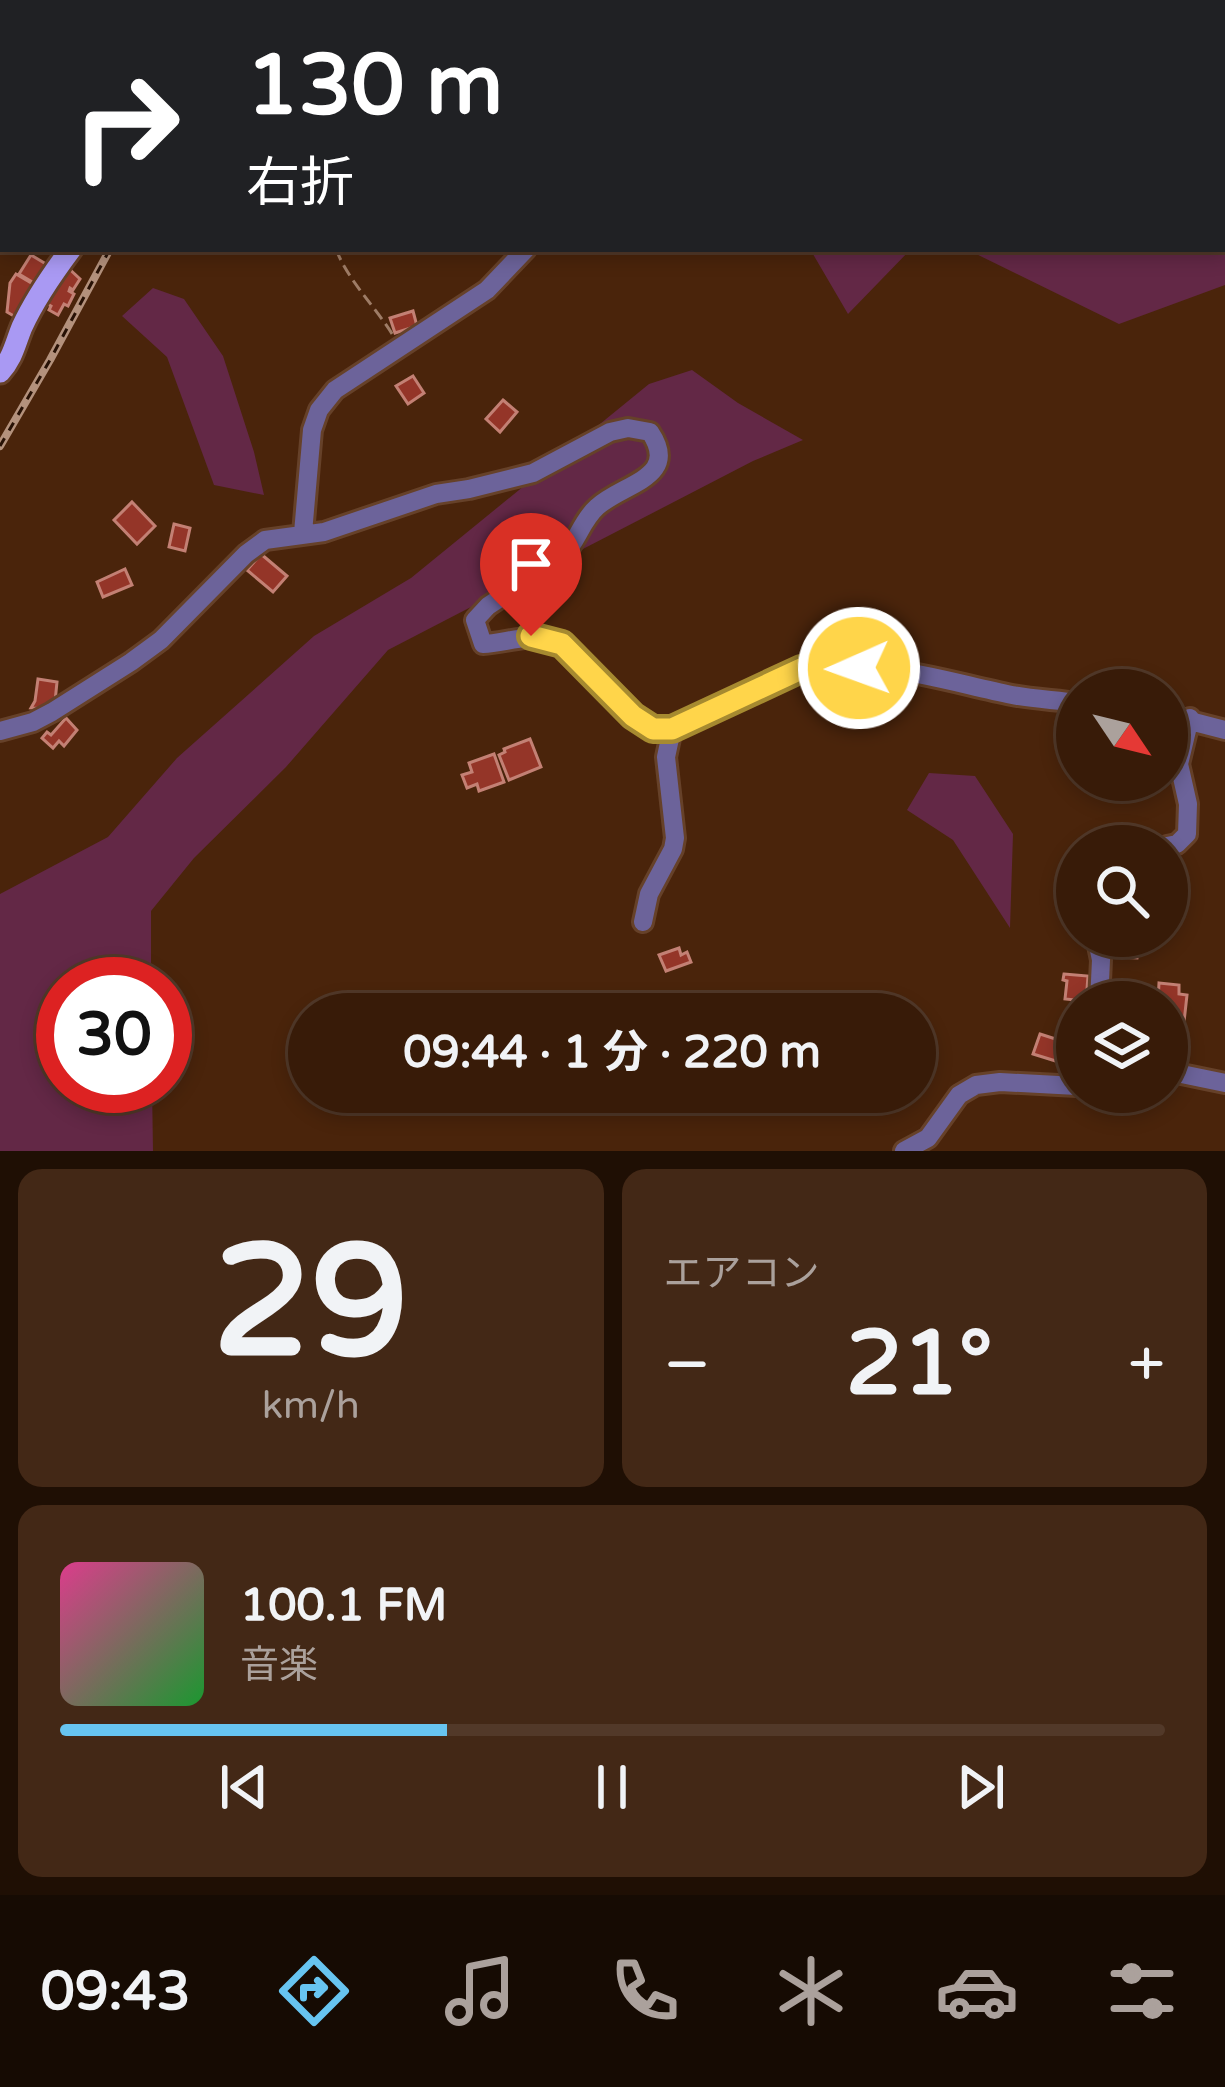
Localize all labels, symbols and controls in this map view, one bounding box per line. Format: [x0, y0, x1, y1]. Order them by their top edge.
text: 130 m [246, 36, 503, 137]
icon: right [48, 48, 204, 204]
text: 右折 [246, 151, 354, 216]
pin [480, 513, 582, 636]
icon: arrive [498, 531, 564, 597]
position arrow [796, 605, 922, 731]
north arrow [1056, 669, 1188, 801]
map controls [1056, 669, 1188, 1113]
button: search [1056, 825, 1188, 957]
speed limit sign: 30 [36, 957, 192, 1113]
button: layers [1056, 981, 1188, 1113]
text: 09:44 · 1 分 · 220 m [403, 1026, 821, 1080]
text: 29 [213, 1210, 409, 1398]
text: エアコン [664, 1250, 820, 1297]
text: 21° [846, 1310, 993, 1419]
text: − [664, 1325, 711, 1405]
text: + [1128, 1325, 1165, 1405]
text: km/h [262, 1382, 360, 1429]
text: 100.1 FM [240, 1579, 447, 1633]
text: 音楽 [240, 1642, 318, 1689]
icon: previous [211, 1754, 277, 1820]
icon: pause [579, 1754, 645, 1820]
icon: next [948, 1754, 1014, 1820]
icon: directions [272, 1949, 356, 2033]
icon: music [438, 1949, 522, 2033]
icon: phone [603, 1949, 687, 2033]
icon: climate [769, 1949, 853, 2033]
icon: car [935, 1949, 1019, 2033]
icon: filters [1100, 1949, 1184, 2033]
text: 09:43 [41, 1959, 191, 2024]

